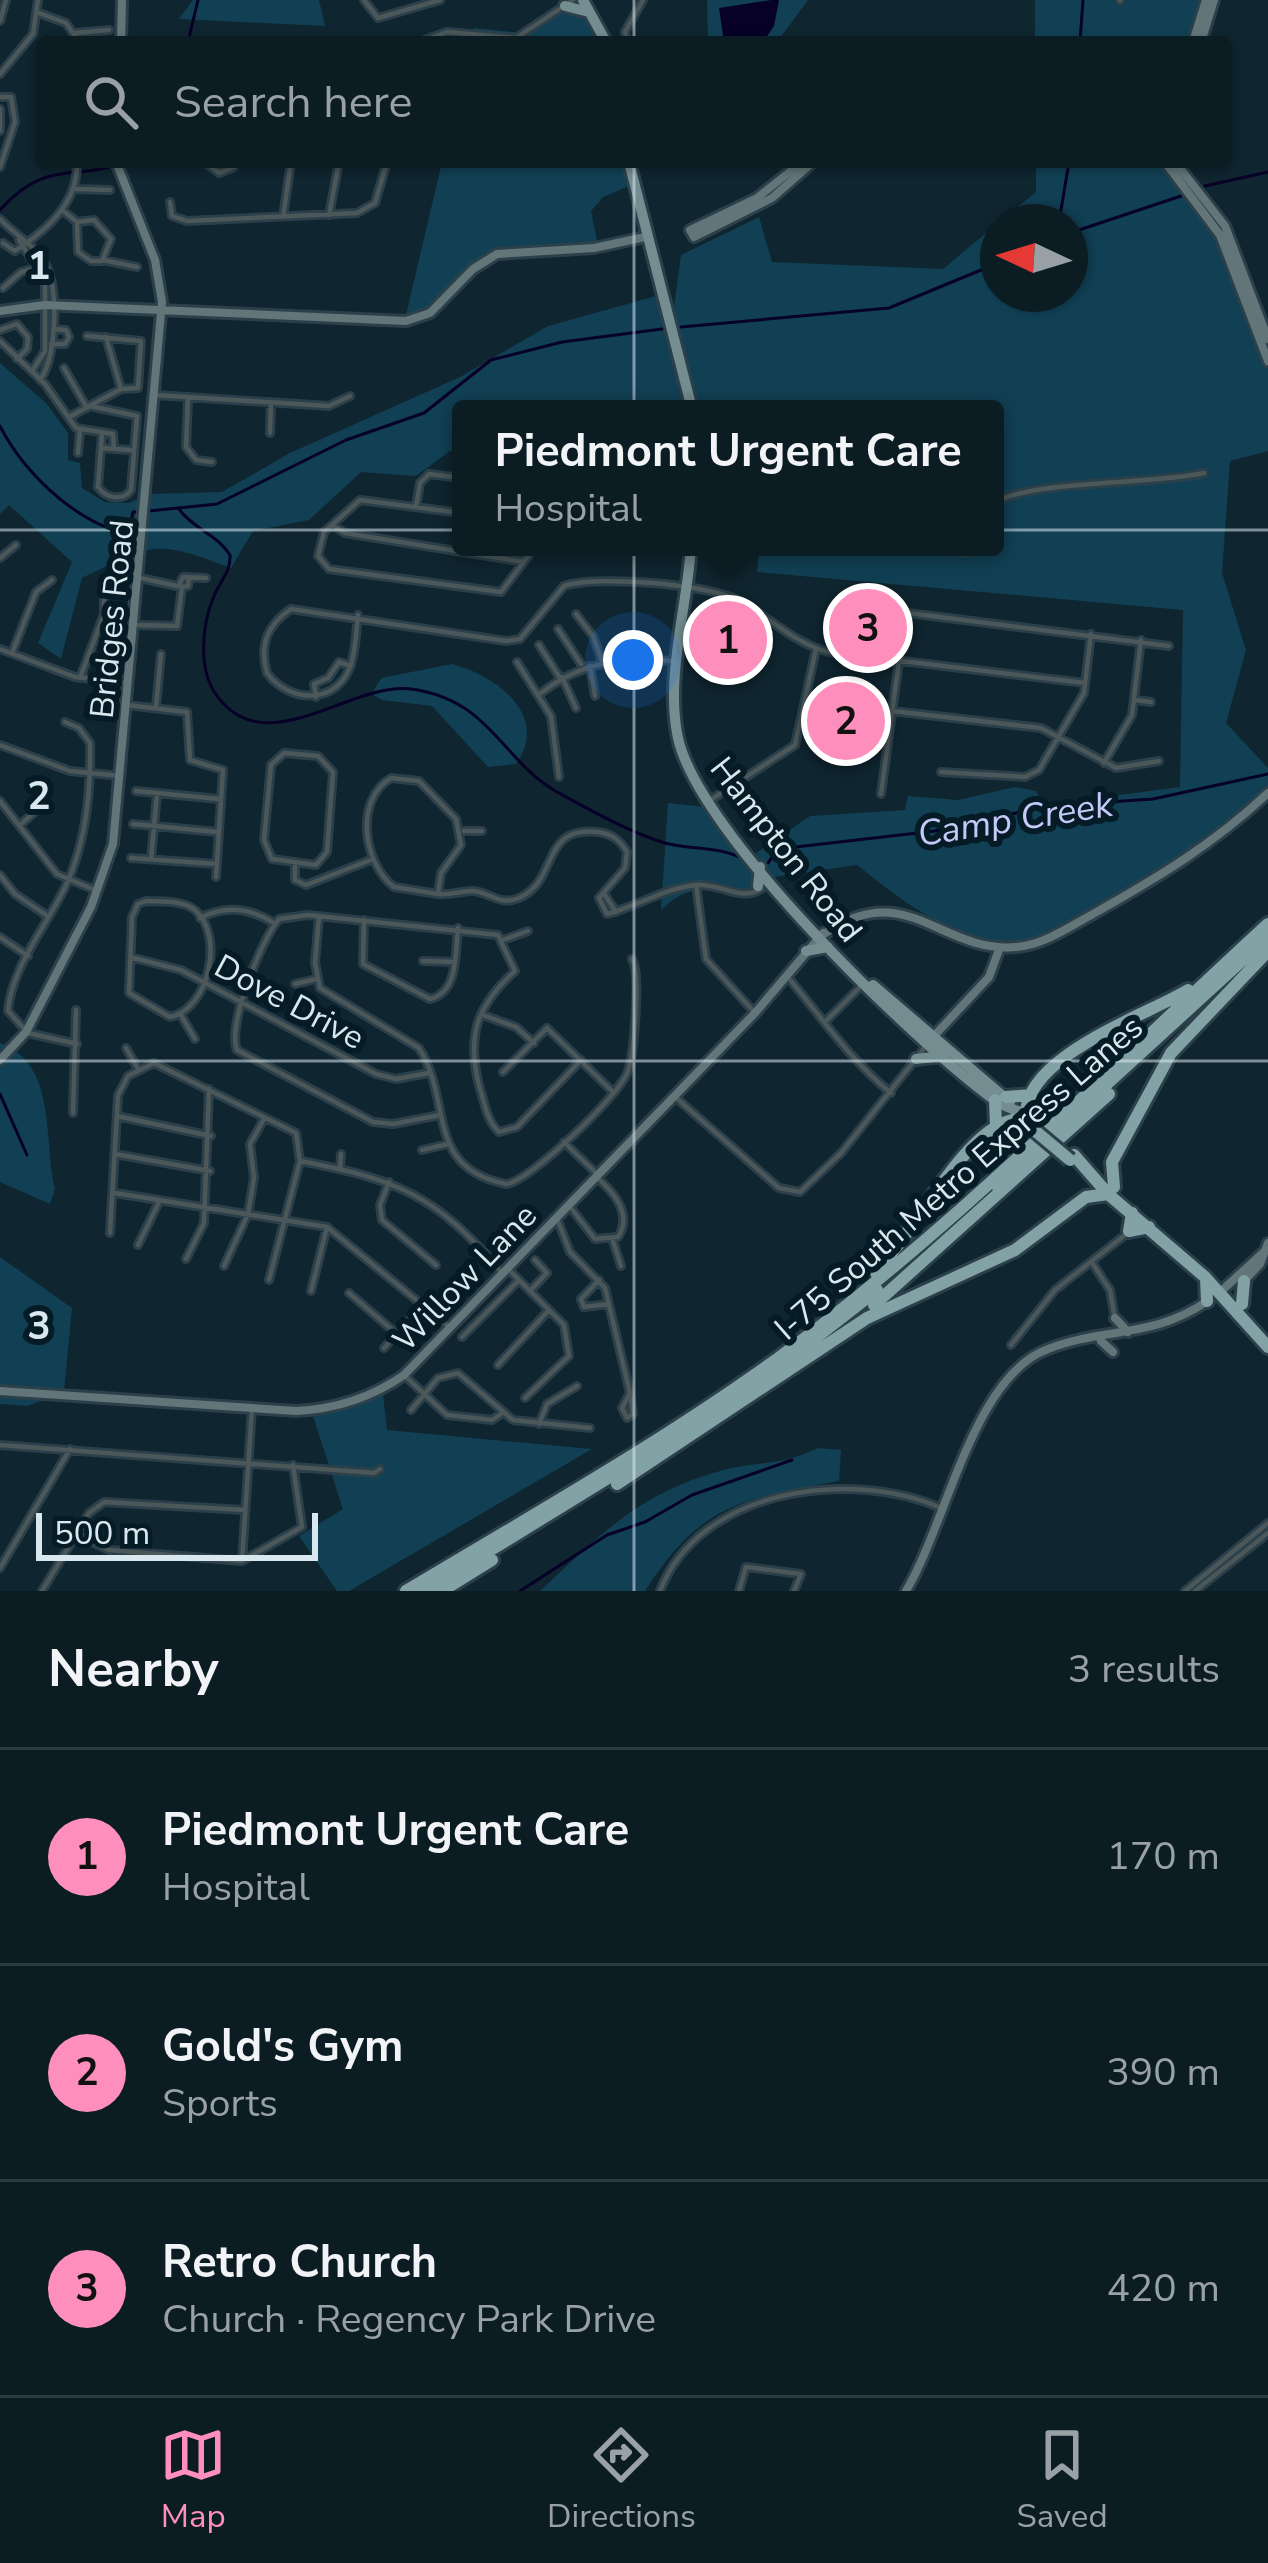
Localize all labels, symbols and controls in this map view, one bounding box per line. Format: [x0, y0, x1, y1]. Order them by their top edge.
search box [36, 36, 1232, 168]
icon: search [78, 69, 144, 135]
text: Search here [174, 72, 413, 133]
north arrow [980, 204, 1088, 312]
text: 1 [27, 240, 51, 293]
popup [452, 400, 1004, 556]
text: Piedmont Urgent Care [494, 421, 962, 482]
text: Hospital [494, 482, 642, 535]
street label: Bridges Road [80, 518, 145, 720]
pin: 3 [829, 583, 907, 673]
pin: 1 [689, 595, 767, 685]
your location [603, 630, 663, 690]
pin: 2 [807, 676, 885, 766]
street label: Hampton Road [699, 748, 872, 952]
text: 2 [27, 770, 51, 823]
water label: Camp Creek [914, 780, 1117, 859]
street label: Dove Drive [206, 944, 372, 1061]
street label: I-75 South Metro Express Lanes [765, 1005, 1153, 1351]
street label: Willow Lane [383, 1194, 547, 1362]
text: 3 [27, 1300, 51, 1353]
scale bar [36, 1507, 318, 1560]
text: 500 m [54, 1511, 150, 1556]
text: Nearby [48, 1634, 219, 1704]
text: 3 results [1068, 1643, 1220, 1696]
text: Piedmont Urgent Care [162, 1800, 629, 1861]
text: 1 [75, 1830, 99, 1883]
text: 170 m [1106, 1830, 1220, 1883]
text: Hospital [162, 1861, 310, 1914]
text: Gold's Gym [162, 2016, 403, 2077]
text: 2 [75, 2046, 99, 2099]
text: 390 m [1106, 2046, 1220, 2099]
text: Sports [162, 2077, 278, 2130]
text: Retro Church [162, 2232, 437, 2293]
text: 3 [75, 2262, 99, 2315]
text: 420 m [1106, 2262, 1220, 2315]
text: Church · Regency Park Drive [162, 2293, 656, 2346]
tab: Map [160, 2422, 226, 2539]
tab: Directions [547, 2422, 696, 2539]
tab: Saved [1016, 2422, 1108, 2539]

